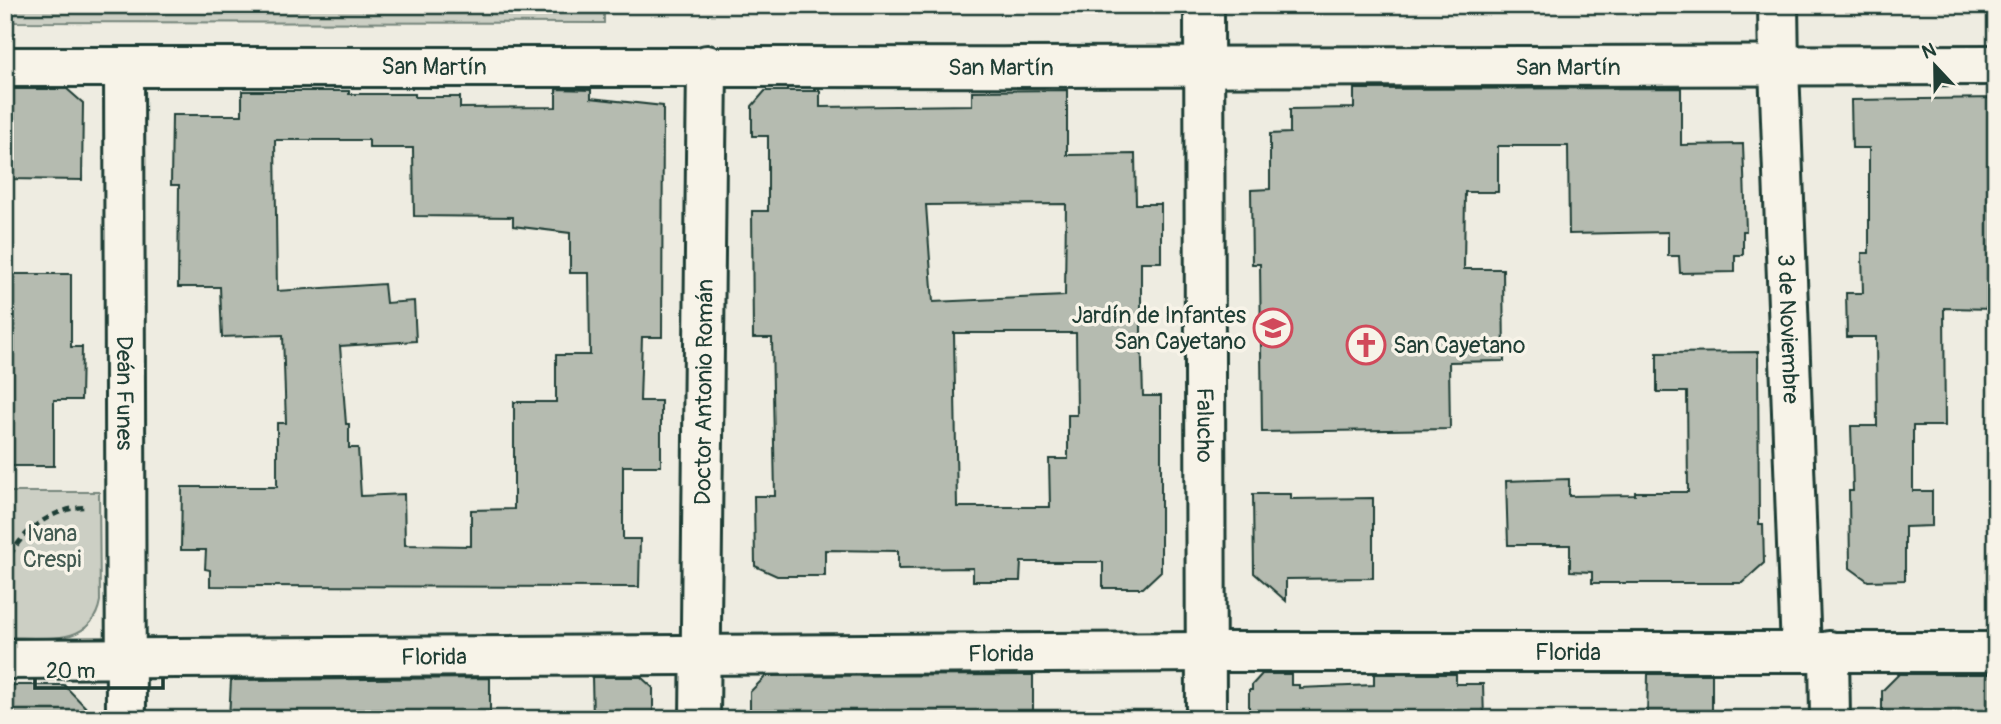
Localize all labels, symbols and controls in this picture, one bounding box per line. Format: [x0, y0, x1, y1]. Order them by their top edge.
north arrow [1899, 32, 1969, 102]
text: N [1919, 38, 1940, 65]
street label: San Martín [381, 53, 487, 82]
street label: San Martín [948, 53, 1054, 82]
street label: San Martín [1515, 53, 1621, 82]
street label: 3 de Noviembre [1771, 253, 1806, 405]
street label: Doctor Antonio Román [688, 279, 720, 505]
place label: Jardín de Infantes San Cayetano [1071, 301, 1246, 356]
school or university icon: Jardín de Infantes San Cayetano [1252, 307, 1294, 349]
church icon: San Cayetano [1345, 324, 1387, 366]
place label: San Cayetano [1393, 331, 1525, 360]
street label: Deán Funes [110, 336, 139, 450]
street label: Falucho [1190, 387, 1219, 463]
park label: Ivana Crespi [23, 519, 81, 574]
street label: Florida [1535, 638, 1601, 667]
street label: Florida [968, 639, 1034, 668]
street label: Florida [401, 642, 467, 672]
scale bar [35, 647, 163, 691]
text: 20 m [46, 658, 95, 685]

